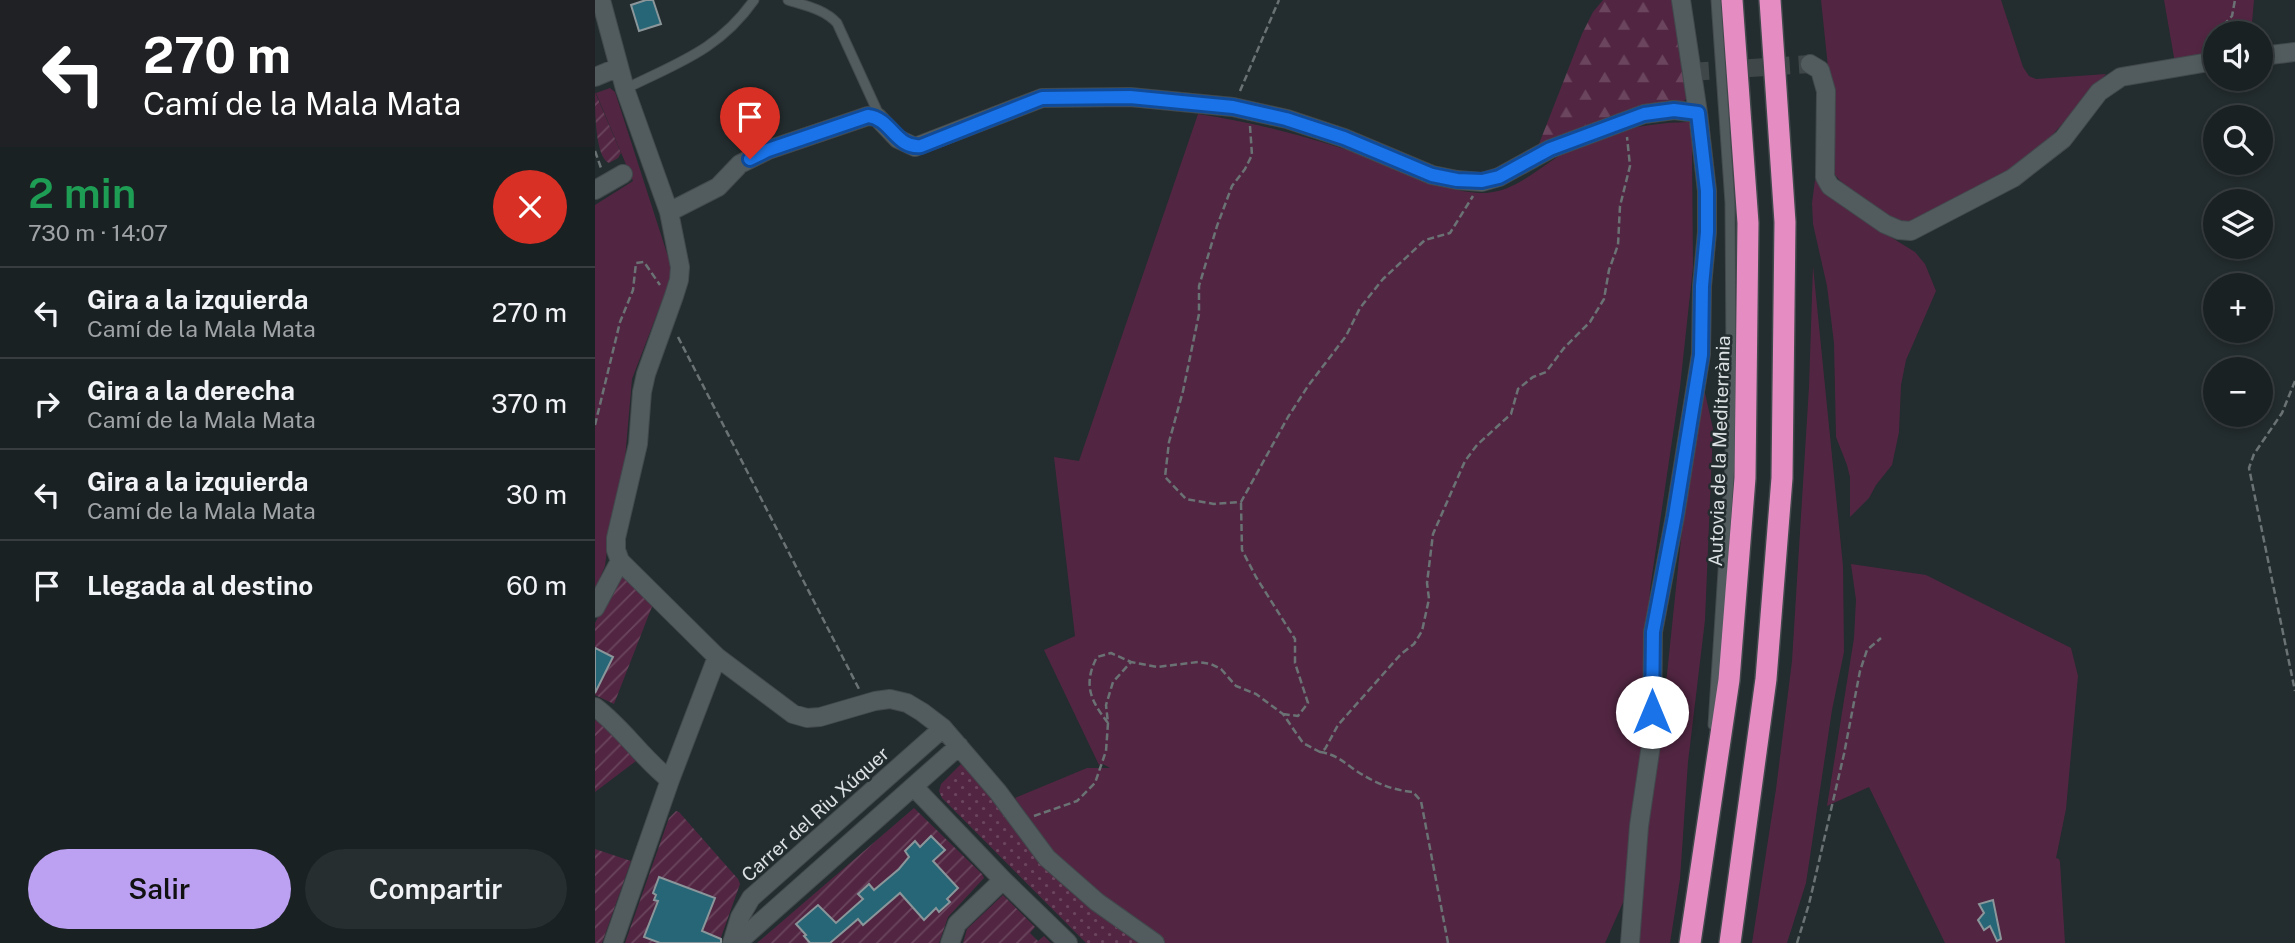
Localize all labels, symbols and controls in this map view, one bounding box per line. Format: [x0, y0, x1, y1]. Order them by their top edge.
map controls [2203, 21, 2273, 427]
button: sound [2203, 21, 2273, 91]
text: 270 m [143, 26, 291, 84]
icon: left [28, 28, 119, 119]
text: Camí de la Mala Mata [143, 85, 461, 122]
pin [720, 87, 780, 159]
icon: arrive [731, 98, 769, 136]
button: search [2203, 105, 2273, 175]
text: 2 min [28, 168, 136, 217]
button: close [493, 170, 567, 244]
button: layers [2203, 189, 2273, 259]
text: 730 m · 14:07 [28, 219, 168, 246]
button: + [2203, 273, 2273, 343]
text: Gira a la izquierda [87, 284, 309, 315]
icon: left [28, 294, 66, 332]
text: 270 m [492, 297, 567, 328]
text: Camí de la Mala Mata [87, 315, 316, 342]
street label: Autovia de la Mediterrània [1704, 335, 1734, 567]
button: − [2203, 357, 2273, 427]
text: Gira a la derecha [87, 375, 295, 406]
icon: right [28, 385, 66, 423]
text: 370 m [491, 388, 567, 419]
text: Camí de la Mala Mata [87, 406, 316, 433]
text: Gira a la izquierda [87, 466, 309, 497]
icon: left [28, 476, 66, 514]
text: 30 m [506, 479, 567, 510]
text: Camí de la Mala Mata [87, 497, 316, 524]
icon: arrive [28, 567, 66, 605]
text: Llegada al destino [87, 570, 313, 601]
text: 60 m [506, 570, 567, 601]
position arrow [1615, 675, 1689, 749]
street label: Carrer del Riu Xúquer [737, 742, 893, 886]
button: Salir [28, 849, 291, 929]
button: Compartir [305, 849, 567, 929]

